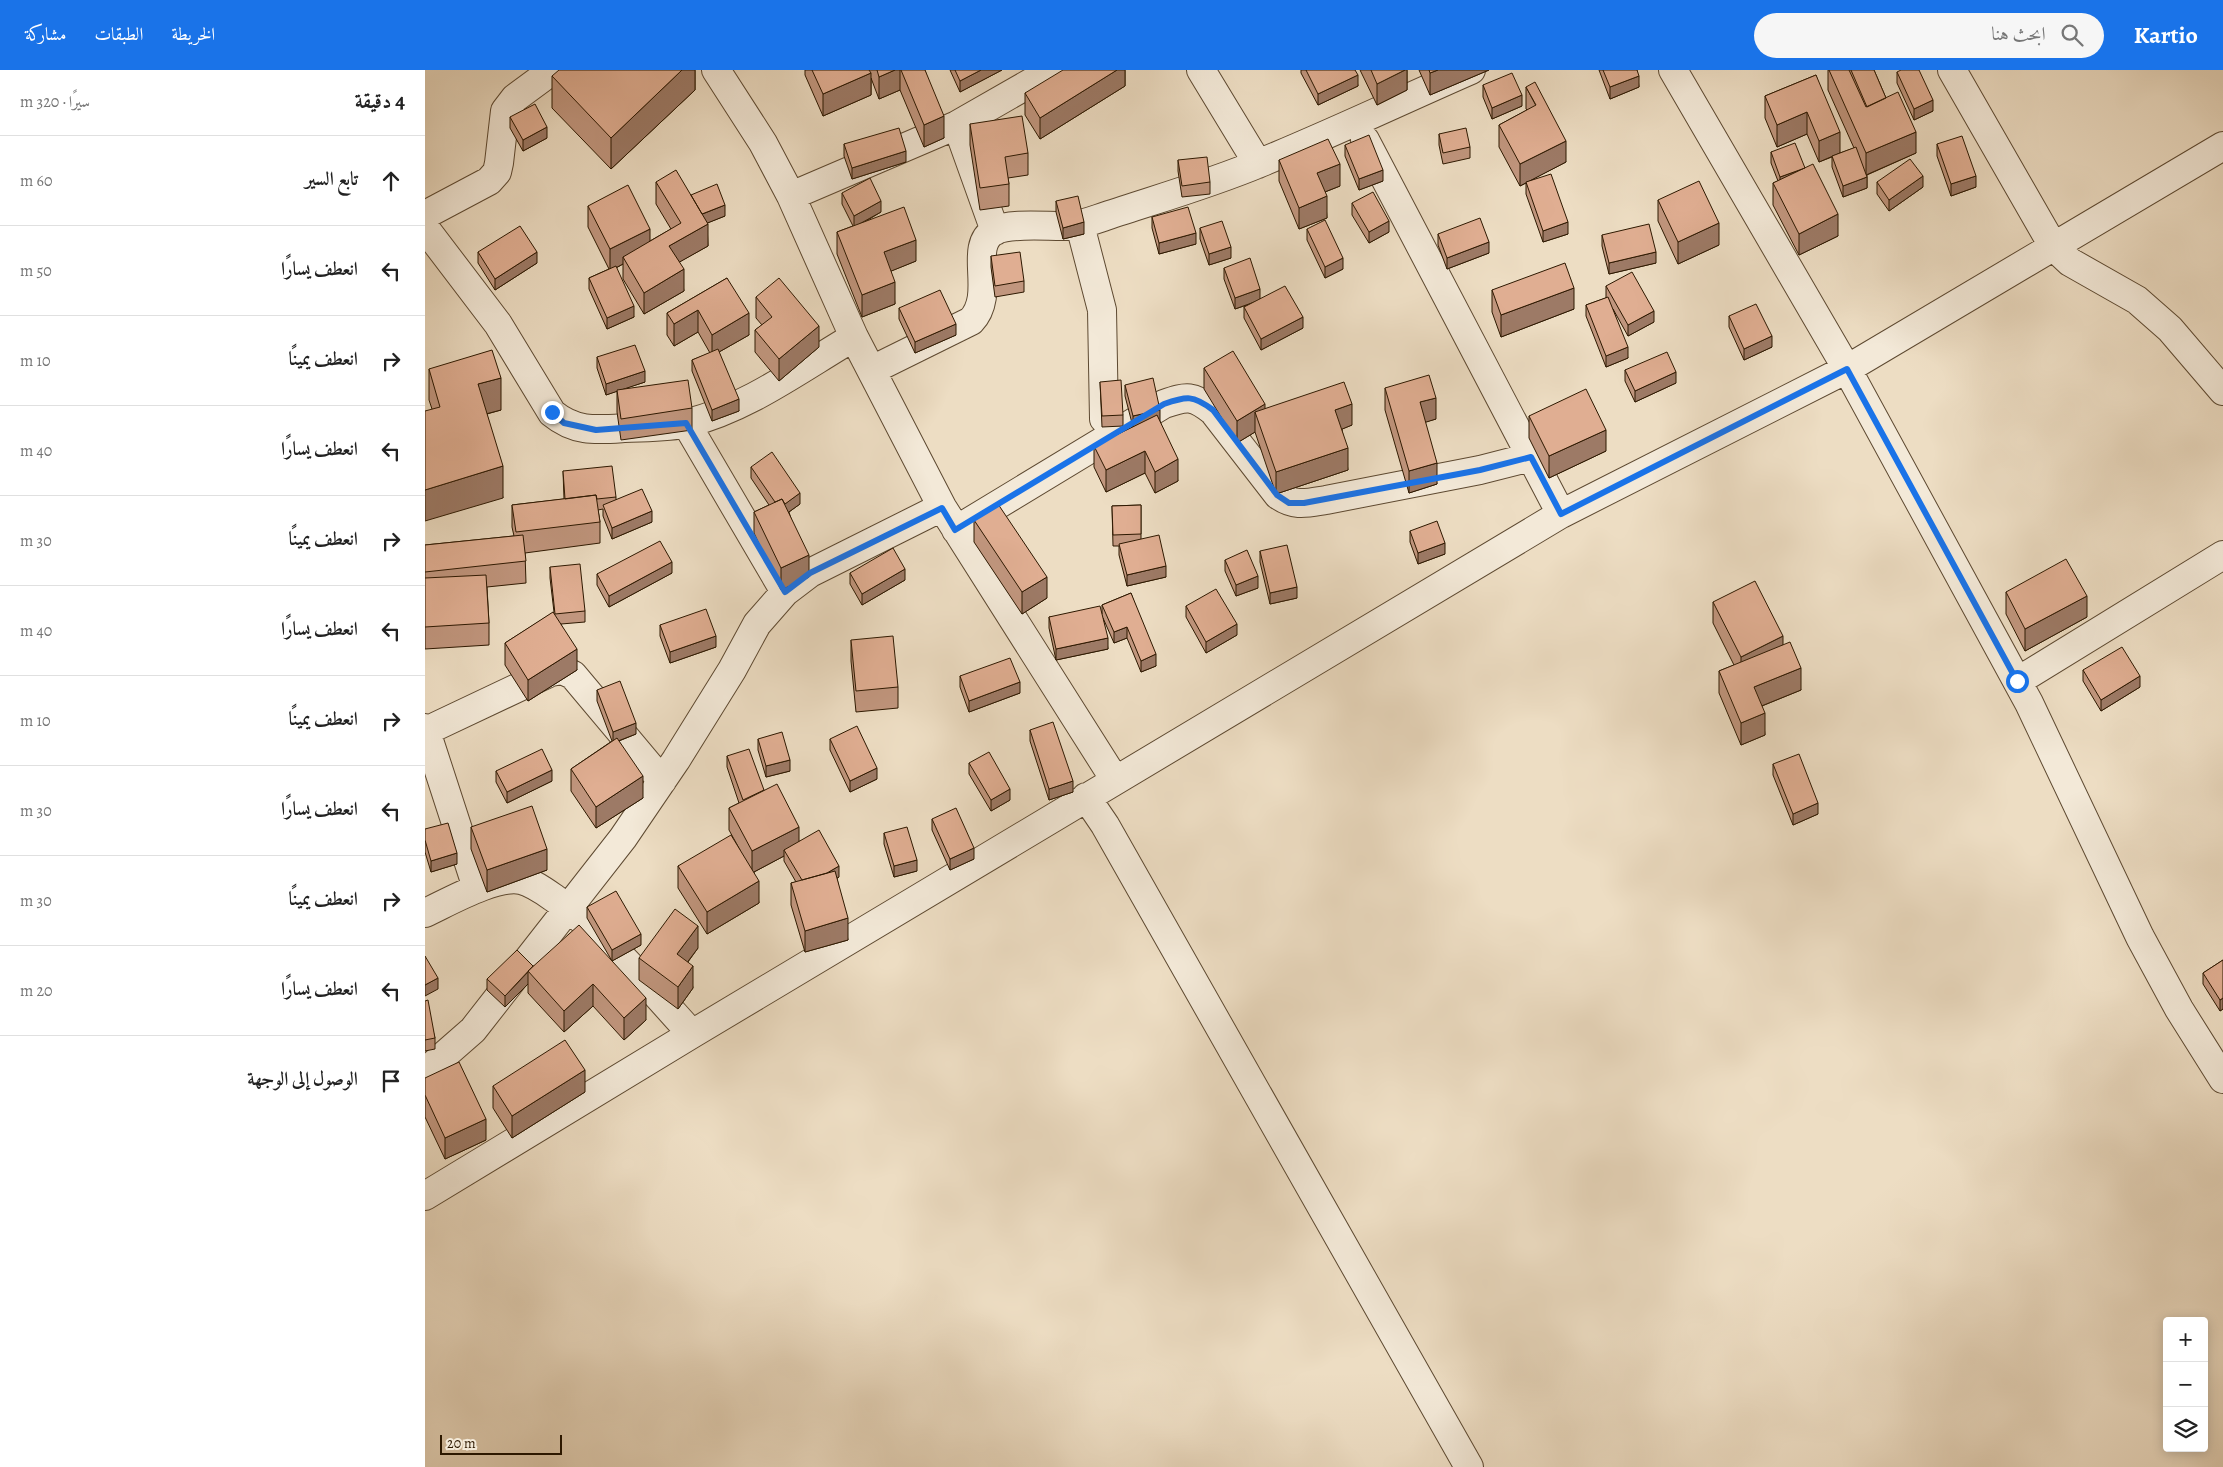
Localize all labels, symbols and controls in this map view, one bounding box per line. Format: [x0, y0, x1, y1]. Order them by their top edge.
search box [1754, 13, 2104, 58]
text: Kartio [2134, 19, 2198, 51]
text: ابحث هنا [1991, 21, 2046, 47]
icon: search [2058, 21, 2086, 49]
text: مشاركة [25, 22, 66, 46]
text: الطبقات [94, 22, 143, 46]
text: الخريطة [171, 22, 215, 46]
text: 4 دقيقة [355, 87, 405, 115]
text: سيرًا · 320 m [20, 91, 90, 113]
text: تابع السير [305, 166, 358, 192]
icon: ahead [377, 167, 405, 195]
text: 60 m [20, 170, 52, 192]
text: انعطف يسارًا [281, 256, 358, 282]
icon: left [377, 257, 405, 285]
text: 50 m [20, 260, 52, 282]
text: انعطف يمينًا [288, 346, 358, 372]
icon: right [377, 347, 405, 375]
text: 10 m [20, 350, 51, 372]
route end [541, 401, 564, 424]
text: انعطف يسارًا [281, 436, 358, 462]
icon: left [377, 437, 405, 465]
text: 40 m [20, 440, 52, 462]
text: انعطف يمينًا [288, 526, 358, 552]
icon: right [377, 527, 405, 555]
text: 30 m [20, 530, 52, 552]
text: انعطف يسارًا [281, 616, 358, 642]
icon: left [377, 617, 405, 645]
text: 40 m [20, 620, 52, 642]
route start [2006, 670, 2029, 693]
text: انعطف يمينًا [288, 706, 358, 732]
icon: right [377, 707, 405, 735]
text: 10 m [20, 710, 51, 732]
text: انعطف يسارًا [281, 796, 358, 822]
icon: left [377, 797, 405, 825]
text: 30 m [20, 800, 52, 822]
text: انعطف يمينًا [288, 886, 358, 912]
icon: right [377, 887, 405, 915]
text: 30 m [20, 890, 52, 912]
text: انعطف يسارًا [281, 976, 358, 1002]
icon: left [377, 977, 405, 1005]
text: 20 m [20, 980, 53, 1002]
text: الوصول إلى الوجهة [247, 1066, 358, 1092]
icon: arrive [377, 1067, 405, 1095]
map controls [2163, 1317, 2208, 1452]
button: + [2163, 1317, 2208, 1362]
button: − [2163, 1362, 2208, 1407]
button: layers [2163, 1407, 2208, 1452]
scale bar [440, 1432, 563, 1455]
text: 20 m [447, 1434, 476, 1453]

